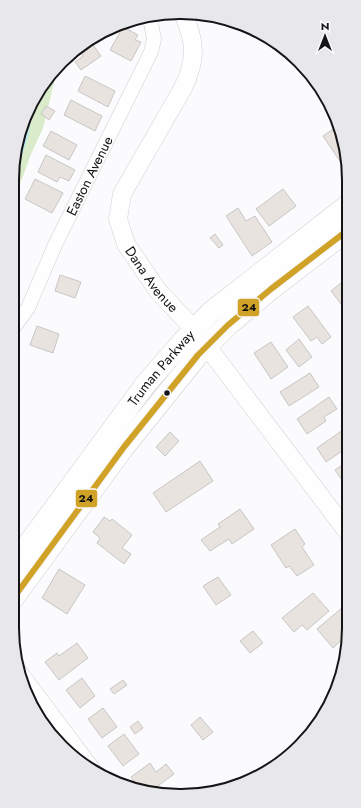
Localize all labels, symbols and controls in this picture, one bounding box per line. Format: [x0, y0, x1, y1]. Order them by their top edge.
north arrow [305, 16, 345, 56]
text: N [321, 18, 329, 34]
street label: Easton Avenue [61, 133, 118, 219]
street label: Dana Avenue [120, 242, 183, 317]
line badge: 24 [237, 298, 260, 317]
text: 24 [242, 299, 257, 315]
street label: Truman Parkway [123, 325, 199, 410]
unlabelled marker [162, 388, 172, 398]
line badge: 24 [75, 489, 98, 508]
text: 24 [79, 490, 94, 506]

